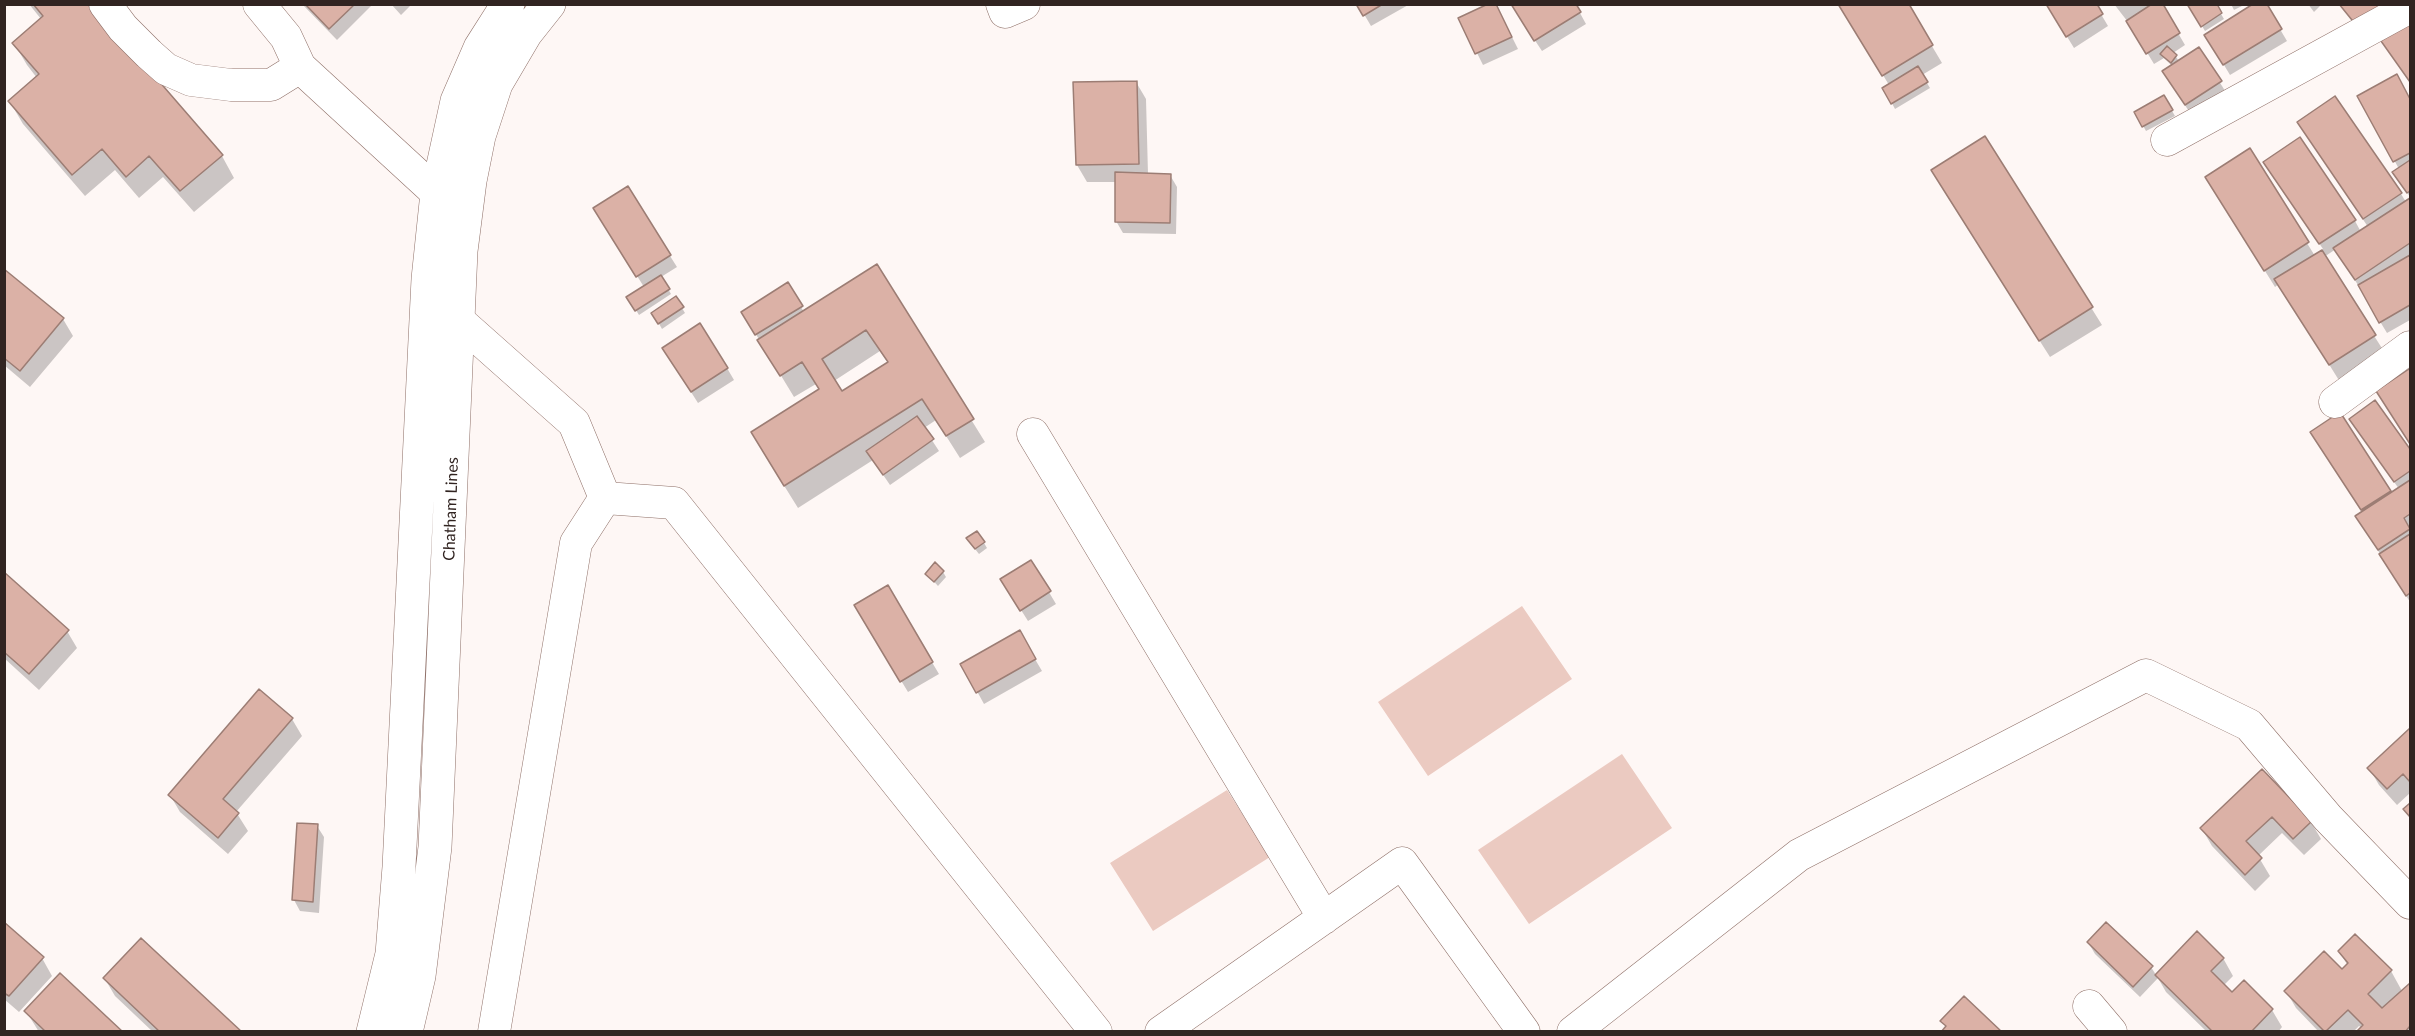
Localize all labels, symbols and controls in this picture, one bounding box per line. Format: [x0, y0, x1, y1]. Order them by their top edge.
street label: Chatham Lines [440, 457, 462, 561]

